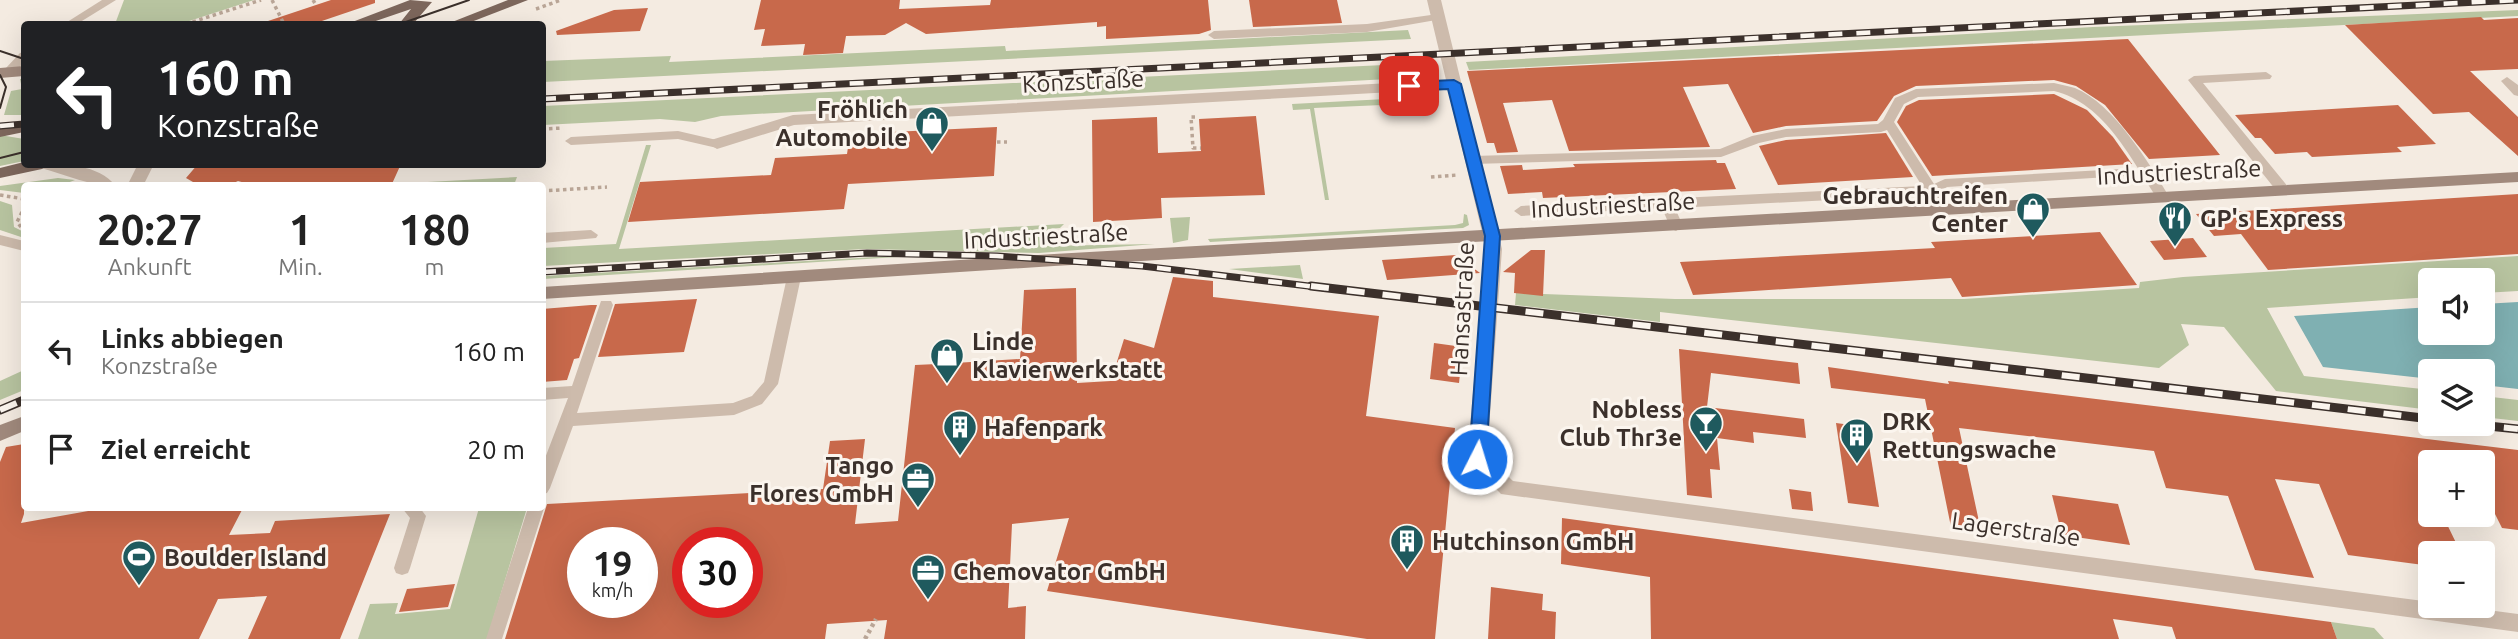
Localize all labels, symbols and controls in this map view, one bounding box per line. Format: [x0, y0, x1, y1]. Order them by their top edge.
icon: left [42, 49, 133, 140]
text: 160 m [157, 49, 294, 104]
pin [1379, 56, 1439, 116]
street label: Konzstraße [1021, 64, 1145, 98]
icon: arrive [1390, 67, 1428, 105]
place label: Fröhlich Automobile [775, 96, 908, 151]
shop icon: Fröhlich Automobile [913, 104, 951, 153]
text: Konzstraße [157, 107, 320, 143]
street label: Industriestraße [2096, 154, 2262, 190]
place label: Gebrauchtreifen Center [1822, 182, 2008, 237]
street label: Industriestraße [1530, 187, 1696, 223]
shop icon: Gebrauchtreifen Center [2014, 190, 2052, 239]
restaurant icon: GP's Express [2156, 199, 2194, 248]
place label: GP's Express [2200, 205, 2343, 232]
text: 20:27 [97, 206, 202, 253]
text: 1 [289, 206, 312, 253]
text: 180 [399, 206, 470, 253]
street label: Industriestraße [963, 218, 1129, 254]
street label: Hansastraße [1445, 241, 1479, 377]
text: Ankunft [108, 254, 192, 279]
text: Min. [278, 254, 323, 279]
text: m [424, 254, 444, 279]
map controls [2418, 268, 2495, 618]
button: sound [2418, 268, 2495, 345]
text: Links abbiegen [101, 324, 284, 353]
place label: Linde Klavierwerkstatt [972, 328, 1163, 383]
icon: left [42, 332, 80, 370]
shop icon: Linde Klavierwerkstatt [928, 336, 966, 385]
text: 160 m [453, 337, 525, 366]
text: Konzstraße [101, 353, 218, 378]
button: layers [2418, 359, 2495, 436]
place label: Nobless Club Thr3e [1560, 396, 1682, 451]
bar icon: Nobless Club Thr3e [1687, 404, 1725, 453]
building icon: Hafenpark [941, 408, 979, 457]
place label: DRK Rettungswache [1882, 408, 2057, 463]
place label: Hafenpark [984, 414, 1103, 441]
building icon: DRK Rettungswache [1838, 416, 1876, 465]
position arrow [1440, 422, 1514, 496]
icon: arrive [42, 430, 80, 468]
text: Ziel erreicht [101, 435, 251, 464]
text: 20 m [467, 435, 525, 464]
button: + [2418, 450, 2495, 527]
place label: Tango Flores GmbH [749, 452, 894, 507]
office icon: Tango Flores GmbH [899, 460, 937, 509]
street label: Lagerstraße [1950, 507, 2082, 551]
building icon: Hutchinson GmbH [1388, 522, 1426, 571]
speed limit sign: 30 [672, 527, 763, 618]
place label: Hutchinson GmbH [1432, 528, 1635, 555]
sports icon: Boulder Island [120, 538, 158, 587]
button: − [2418, 541, 2495, 618]
text: 19 [593, 543, 632, 583]
place label: Boulder Island [164, 544, 327, 571]
office icon: Chemovator GmbH [909, 552, 947, 601]
place label: Chemovator GmbH [953, 558, 1166, 585]
text: km/h [592, 580, 633, 600]

